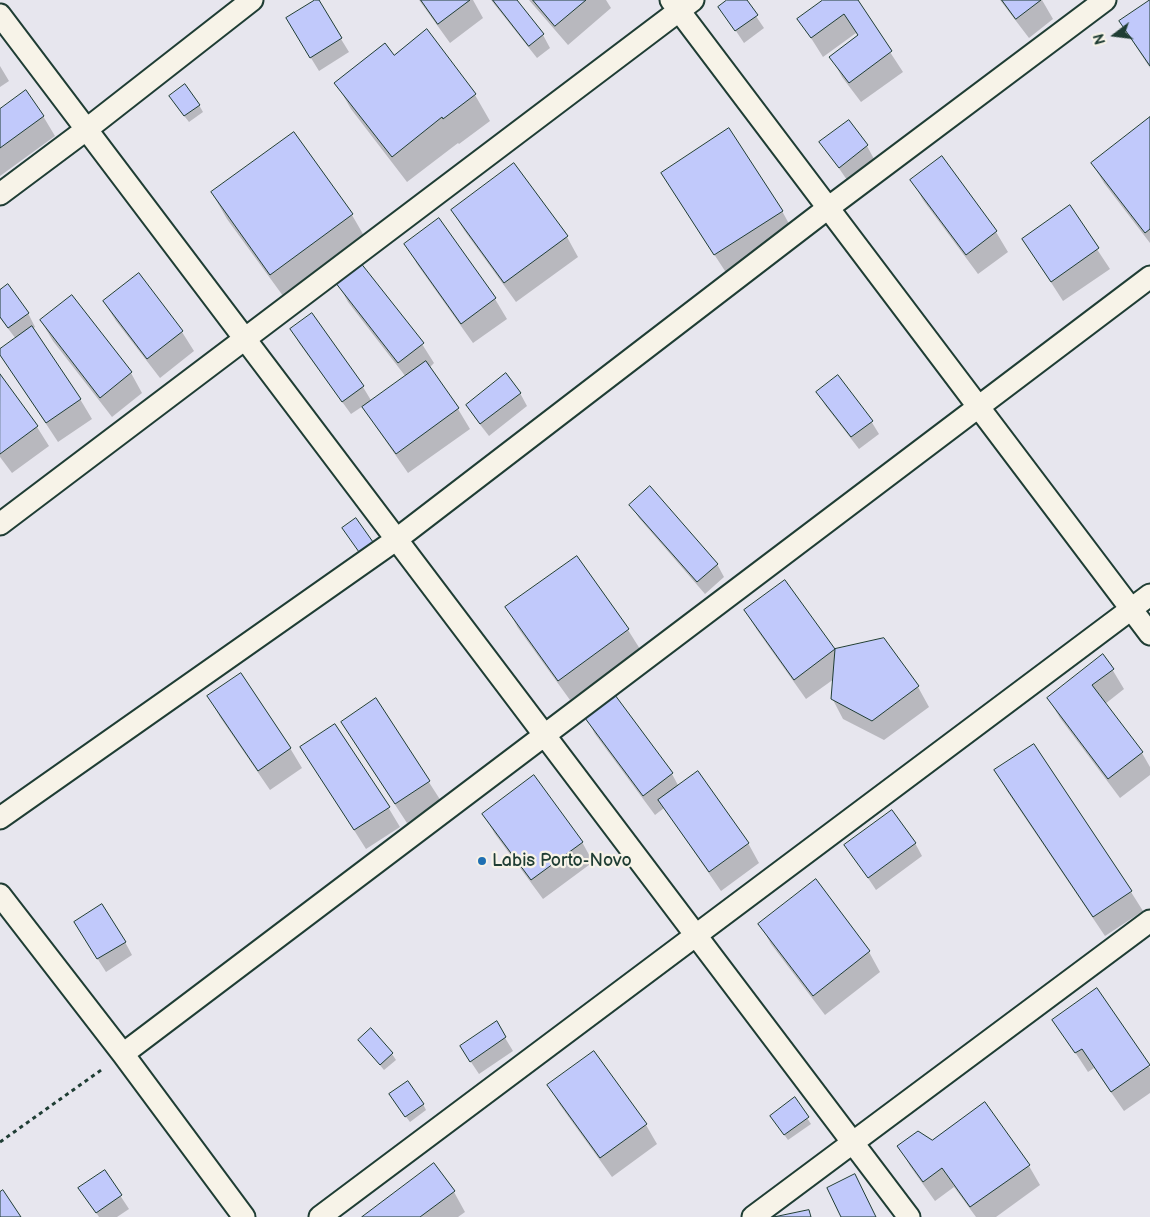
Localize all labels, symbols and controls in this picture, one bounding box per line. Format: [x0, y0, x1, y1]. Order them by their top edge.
north arrow [1090, 10, 1140, 60]
text: N [1090, 32, 1110, 46]
place label: Labis Porto-Novo [492, 850, 632, 872]
marker: Labis Porto-Novo [476, 855, 488, 867]

